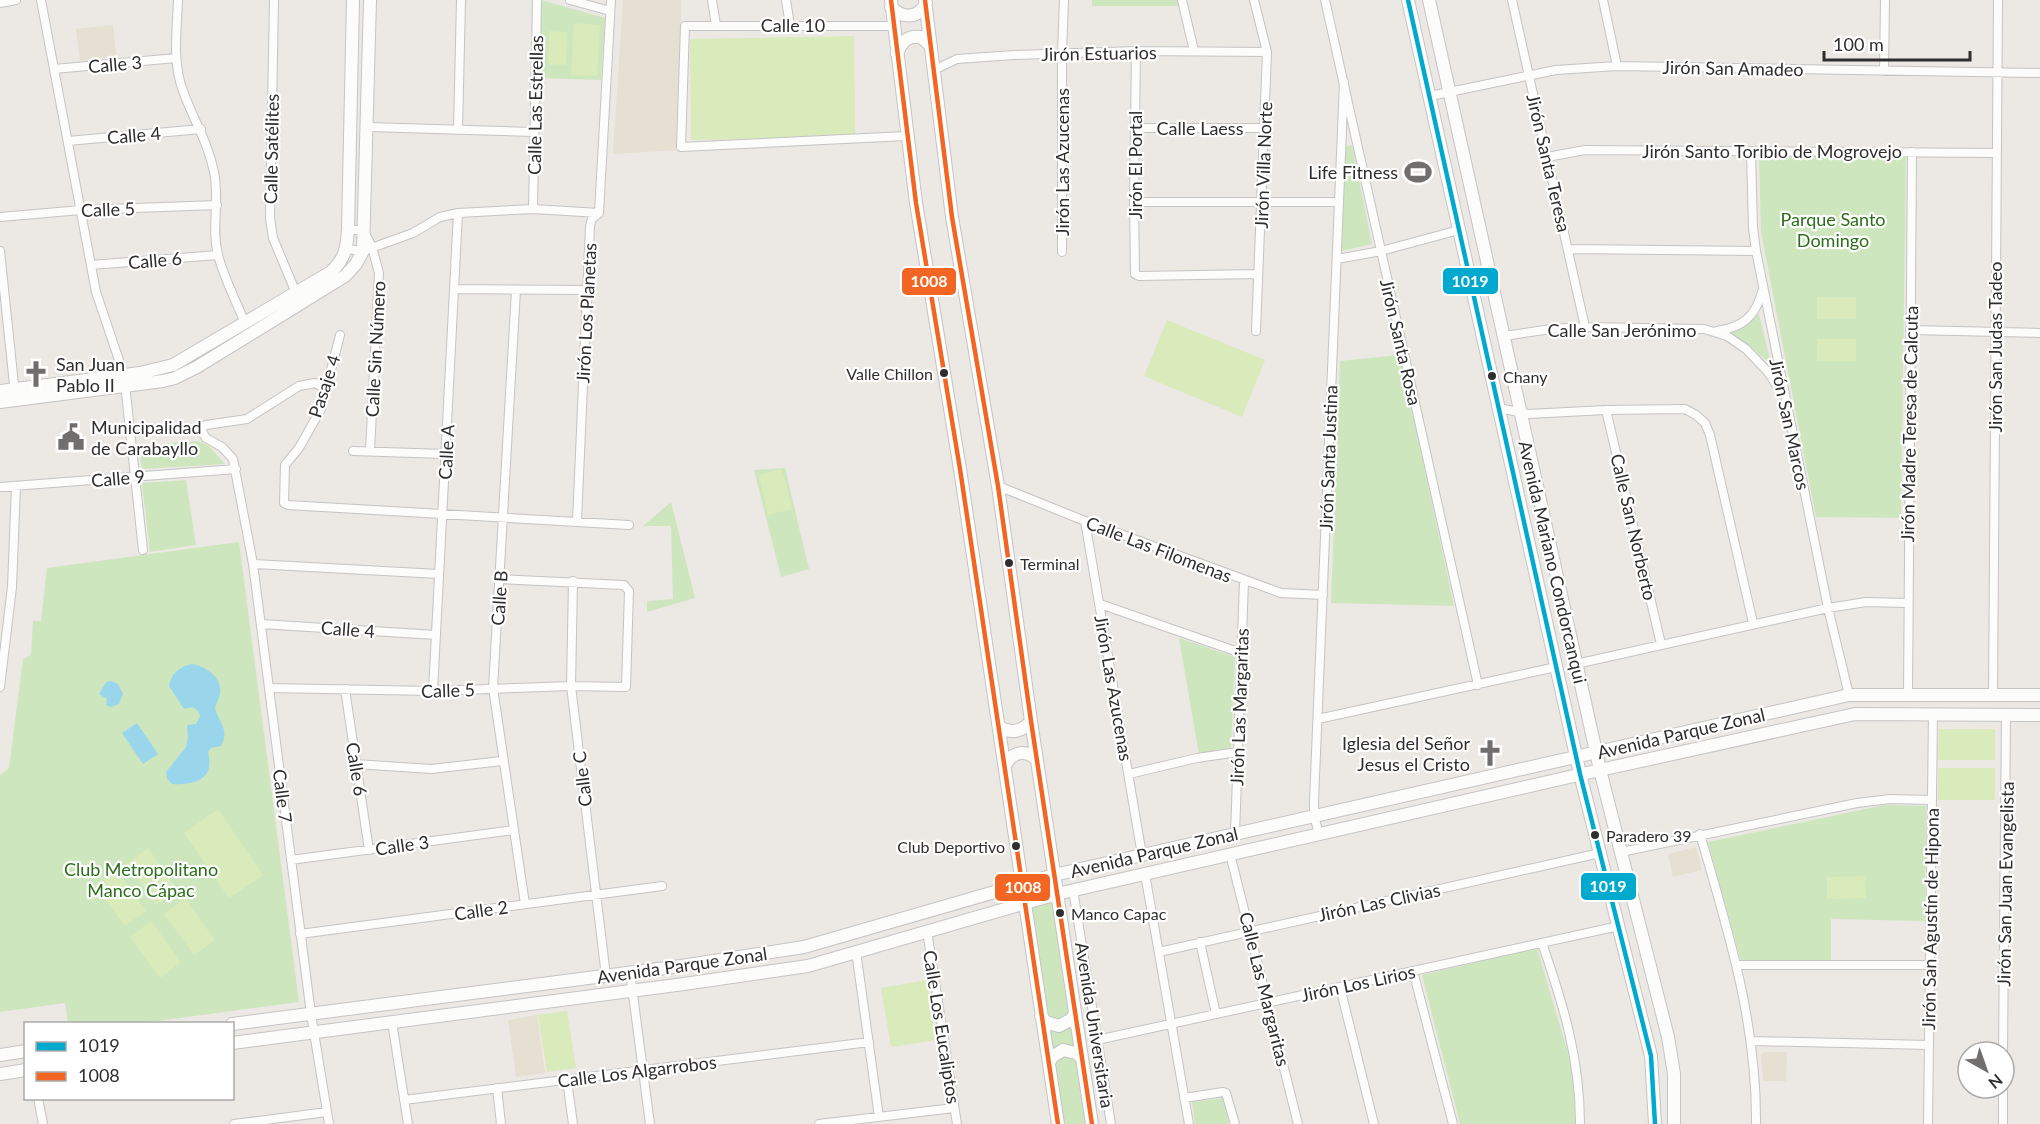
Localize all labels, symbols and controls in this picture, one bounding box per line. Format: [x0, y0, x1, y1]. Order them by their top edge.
street label: Calle 10 [761, 14, 825, 36]
scale bar [1824, 24, 1970, 62]
text: 100 m [1833, 33, 1884, 55]
street label: Calle Las Estrellas [523, 35, 547, 175]
street label: Jirón Estuarios [1041, 41, 1157, 65]
street label: Calle 3 [87, 51, 143, 77]
street label: Jirón San Amadeo [1662, 56, 1804, 80]
street label: Jirón Las Azucenas [1051, 88, 1073, 236]
street label: Jirón Santa Teresa [1522, 92, 1576, 234]
street label: Calle Satélites [259, 93, 283, 204]
street label: Jirón Villa Norte [1250, 101, 1276, 229]
street label: Jirón El Portal [1124, 111, 1146, 219]
street label: Calle Laess [1157, 117, 1244, 139]
street label: Calle 4 [106, 122, 162, 148]
street label: Jirón Santo Toribio de Mogrovejo [1642, 140, 1902, 162]
sports icon: Life Fitness [1403, 157, 1433, 187]
place label: Life Fitness [1308, 161, 1398, 183]
street label: Calle 5 [81, 197, 135, 221]
park label: Parque Santo Domingo [1780, 208, 1886, 251]
street label: Jirón Los Planetas [571, 242, 601, 384]
street label: Calle 6 [127, 247, 183, 273]
street label: Jirón San Judas Tadeo [1984, 261, 2006, 433]
line badge: 1008 [901, 267, 957, 296]
line badge: 1019 [1442, 267, 1499, 295]
text: 1008 [910, 271, 948, 290]
text: 1019 [1451, 271, 1489, 290]
street label: Jirón Santa Rosa [1376, 277, 1426, 407]
street label: Calle Sin Número [360, 280, 390, 418]
street label: Jirón Madre Teresa de Calcuta [1896, 306, 1922, 542]
street label: Calle San Jerónimo [1548, 319, 1696, 341]
street label: Pasaje 4 [303, 352, 345, 420]
place label: San Juan Pablo II [56, 353, 125, 396]
street label: Jirón San Marcos [1765, 356, 1815, 492]
church icon: San Juan Pablo II [21, 359, 51, 389]
place label: Valle Chillon [846, 364, 933, 383]
marker: Valle Chillon [938, 367, 950, 379]
place label: Chany [1503, 367, 1548, 386]
marker: Chany [1486, 370, 1498, 382]
street label: Jirón Santa Justina [1314, 385, 1342, 531]
place label: Municipalidad de Carabayllo [91, 416, 202, 459]
public building icon: Municipalidad de Carabayllo [56, 422, 86, 452]
street label: Calle A [434, 423, 458, 480]
street label: Avenida Mariano Condorcanqui [1514, 438, 1592, 686]
street label: Calle San Norberto [1606, 452, 1662, 602]
street label: Calle 9 [90, 465, 146, 491]
street label: Calle Las Filomenas [1083, 511, 1235, 587]
place label: Terminal [1020, 554, 1079, 573]
marker: Terminal [1003, 557, 1015, 569]
street label: Calle B [486, 570, 512, 626]
street label: Jirón Las Azucenas [1090, 613, 1138, 763]
street label: Calle 4 [320, 616, 376, 642]
street label: Jirón Las Margaritas [1225, 628, 1253, 786]
street label: Calle 5 [421, 678, 475, 702]
street label: Avenida Parque Zonal [1595, 703, 1767, 763]
place label: Iglesia del Señor Jesus el Cristo [1342, 732, 1470, 775]
church icon: Iglesia del Señor Jesus el Cristo [1475, 738, 1505, 768]
street label: Calle 6 [342, 741, 372, 797]
street label: Calle C [568, 750, 596, 808]
street label: Calle 7 [269, 768, 297, 824]
street label: Jirón San Juan Evangelista [1992, 781, 2018, 987]
street label: Jirón San Agustín de Hipona [1917, 808, 1943, 1030]
street label: Avenida Parque Zonal [1068, 822, 1240, 882]
place label: Paradero 39 [1606, 826, 1692, 845]
marker: Paradero 39 [1589, 829, 1601, 841]
street label: Calle 3 [374, 830, 430, 860]
place label: Club Deportivo [897, 837, 1005, 856]
marker: Club Deportivo [1010, 840, 1022, 852]
park label: Club Metropolitano Manco Cápac [64, 858, 218, 901]
line badge: 1019 [1580, 872, 1637, 901]
line badge: 1008 [994, 873, 1051, 902]
text: 1019 [1589, 876, 1627, 895]
text: 1008 [1004, 877, 1042, 896]
street label: Jirón Las Clivias [1316, 878, 1442, 926]
street label: Calle 2 [453, 895, 509, 925]
place label: Manco Capac [1071, 904, 1167, 923]
marker: Manco Capac [1054, 907, 1066, 919]
street label: Calle Las Margaritas [1235, 910, 1295, 1069]
street label: Avenida Universitaria [1071, 940, 1119, 1110]
street label: Avenida Parque Zonal [595, 942, 769, 988]
street label: Calle Los Eucaliptos [919, 949, 965, 1106]
street label: Jirón Los Lirios [1299, 960, 1417, 1006]
legend [24, 1022, 234, 1100]
text: 1019 [78, 1034, 120, 1056]
north arrow [1956, 1040, 2016, 1100]
street label: Calle Los Algarrobos [556, 1050, 718, 1092]
text: 1008 [78, 1064, 120, 1086]
text: N [1985, 1071, 2007, 1093]

